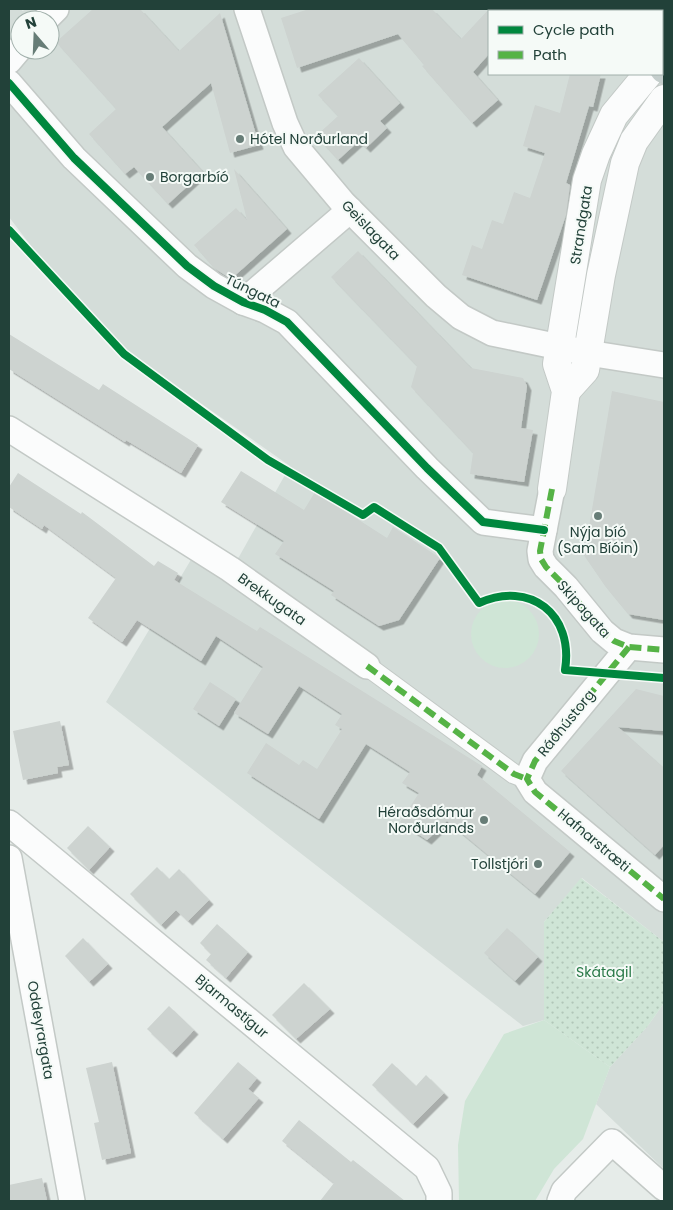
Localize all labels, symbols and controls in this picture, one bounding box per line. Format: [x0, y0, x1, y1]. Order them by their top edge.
north arrow [10, 10, 60, 60]
legend [488, 10, 663, 75]
text: N [23, 12, 39, 34]
text: Cycle path [533, 19, 614, 40]
text: Path [533, 44, 567, 65]
place label: Hótel Norðurland [250, 129, 368, 149]
marker: Hótel Norðurland [234, 133, 246, 145]
place label: Borgarbíó [160, 167, 229, 187]
marker: Borgarbíó [144, 171, 156, 183]
street label: Strandgata [565, 184, 597, 266]
street label: Geislagata [337, 195, 405, 265]
street label: Túngata [222, 269, 284, 313]
marker: Nýja bíó (Sam Bíóin) [592, 510, 604, 522]
place label: Nýja bíó (Sam Bíóin) [557, 522, 639, 558]
street label: Brekkugata [234, 568, 310, 630]
street label: Skipagata [553, 576, 615, 642]
street label: Ráðhústorg [533, 685, 599, 761]
place label: Héraðsdómur Norðurlands [378, 802, 474, 838]
street label: Hafnarstræti [554, 804, 634, 876]
marker: Héraðsdómur Norðurlands [478, 814, 490, 826]
place label: Tollstjóri [471, 854, 528, 874]
marker: Tollstjóri [532, 858, 544, 870]
park label: Skátagil [576, 962, 632, 982]
street label: Bjarmastígur [191, 969, 273, 1043]
street label: Oddeyrargata [22, 979, 60, 1081]

